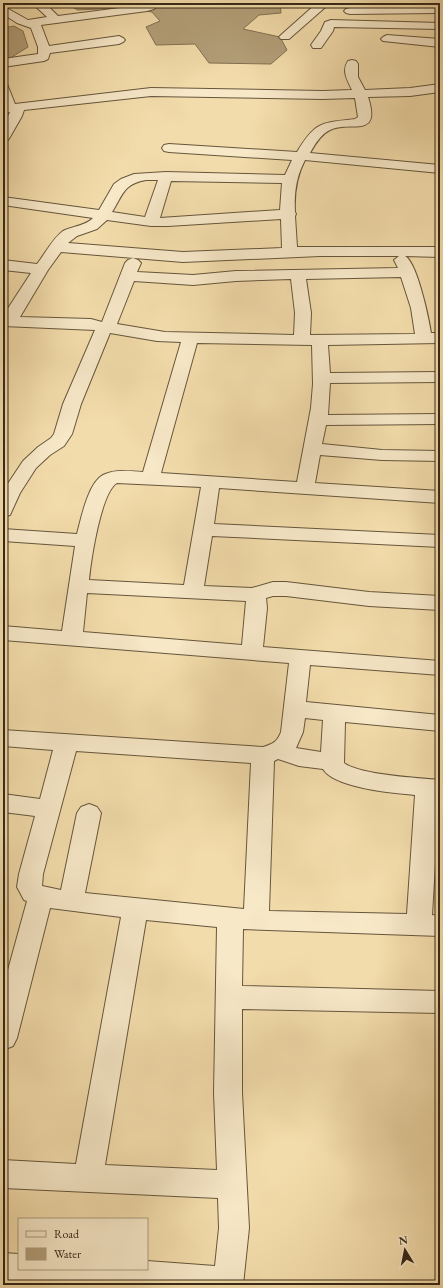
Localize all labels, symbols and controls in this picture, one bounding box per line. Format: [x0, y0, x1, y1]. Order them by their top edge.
legend [18, 1218, 148, 1270]
text: Road [54, 1226, 80, 1242]
north arrow [385, 1230, 425, 1270]
text: N [398, 1232, 409, 1248]
text: Water [54, 1246, 81, 1262]

